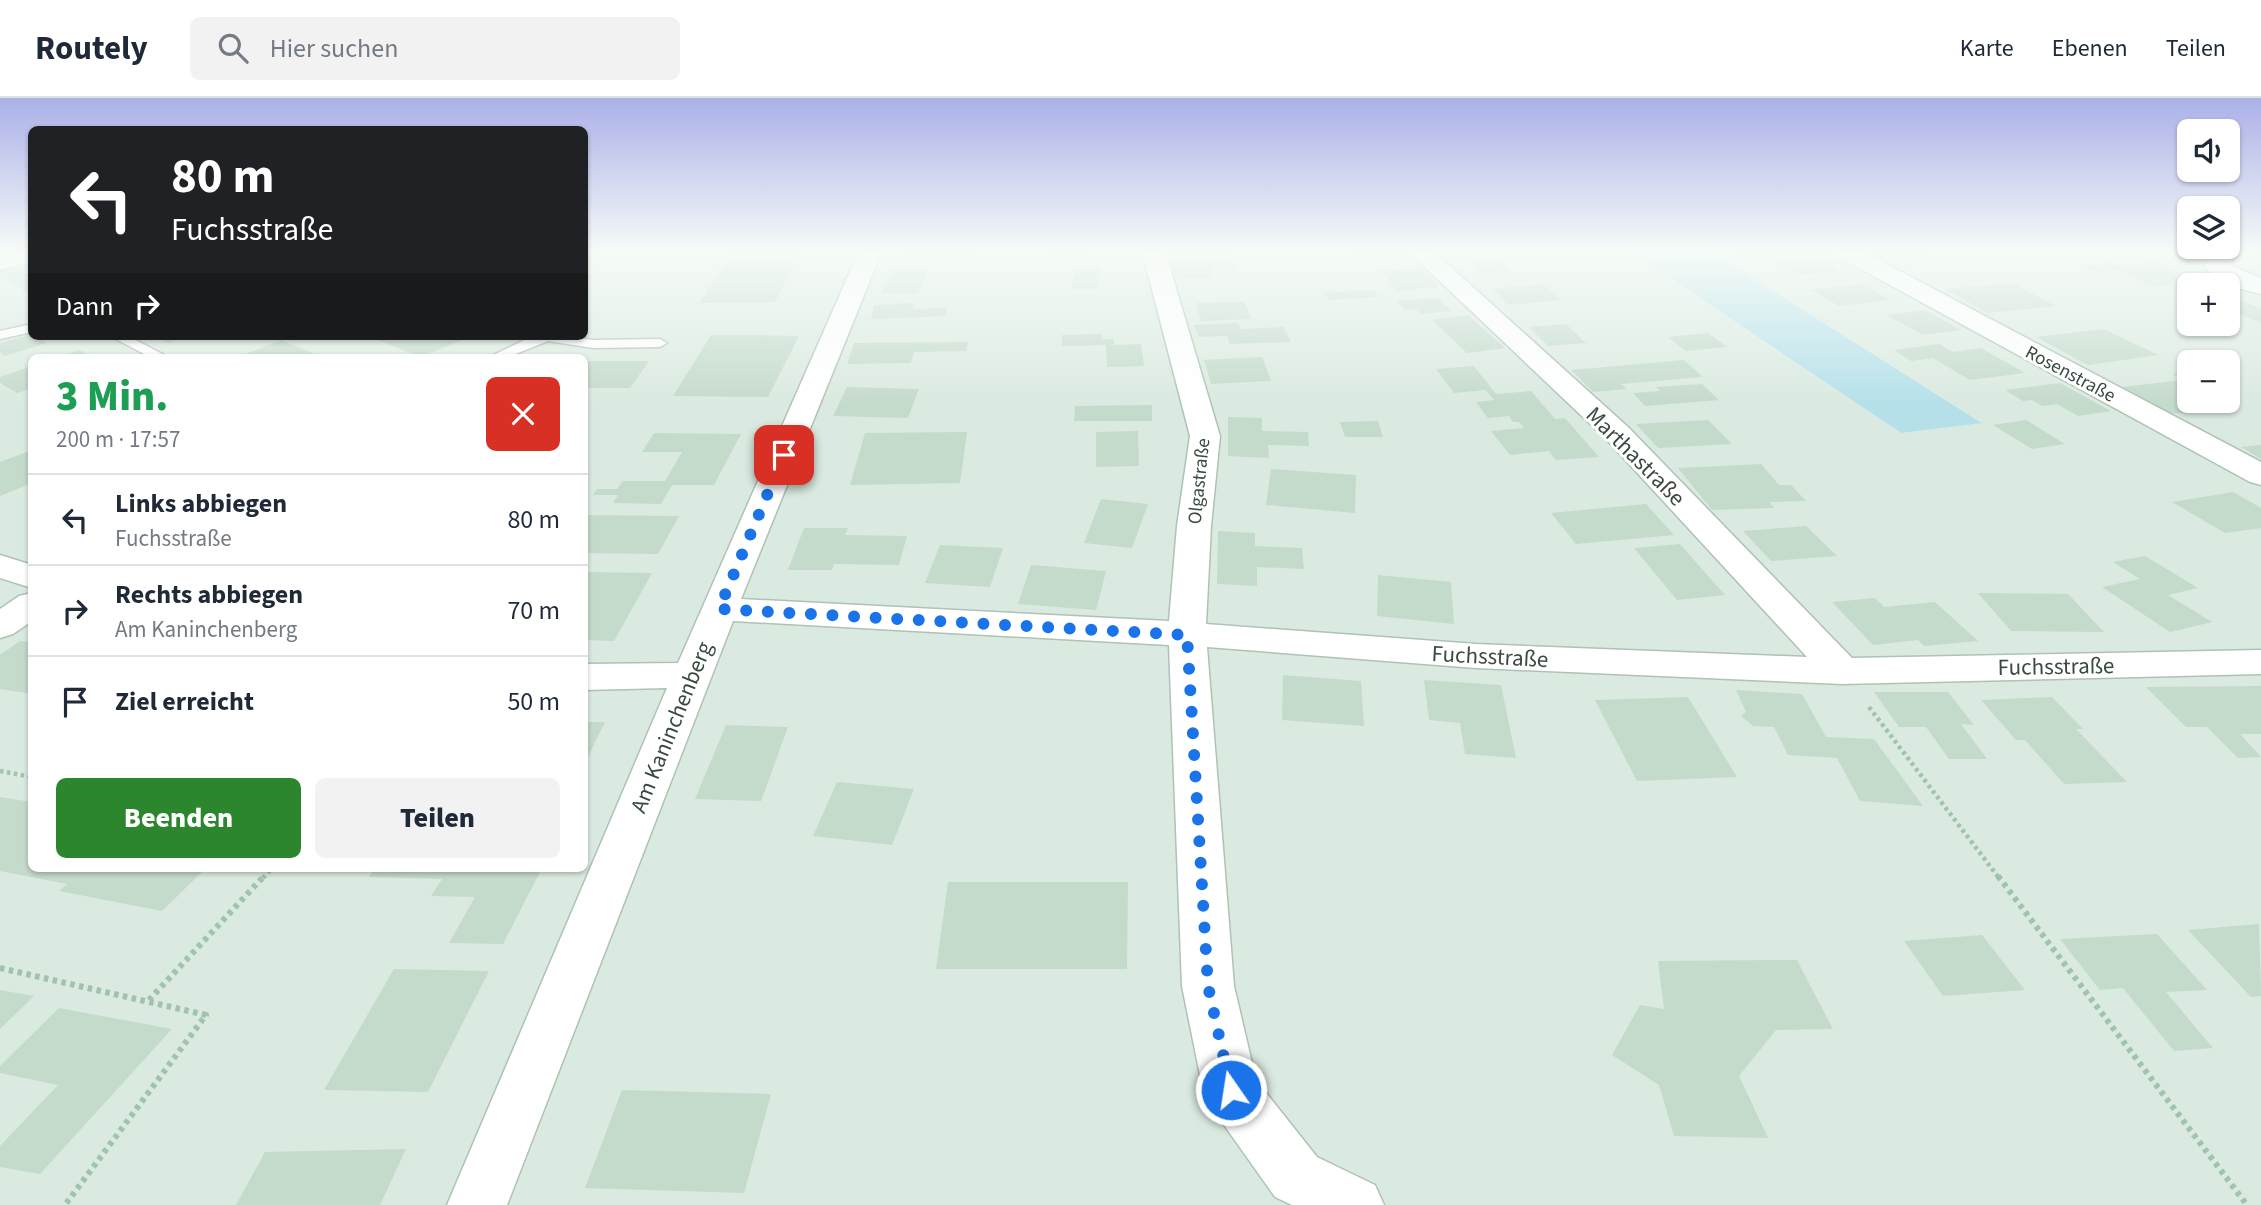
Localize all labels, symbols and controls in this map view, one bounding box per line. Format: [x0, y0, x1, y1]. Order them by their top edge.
search box [190, 17, 680, 80]
text: Routely [35, 25, 148, 72]
icon: search [214, 29, 252, 67]
text: Hier suchen [270, 30, 398, 67]
text: Karte [1960, 31, 2014, 66]
text: Ebenen [2052, 31, 2128, 66]
text: Teilen [2166, 31, 2226, 66]
map controls [2177, 119, 2240, 413]
button: sound [2177, 119, 2240, 182]
text: 80 m [171, 142, 275, 212]
icon: left [56, 154, 147, 245]
button: layers [2177, 196, 2240, 259]
text: Fuchsstraße [171, 207, 333, 253]
button: + [2177, 273, 2240, 336]
icon: right [128, 287, 166, 325]
text: Dann [56, 288, 114, 325]
street label: Rosenstraße [2020, 339, 2120, 409]
button: − [2177, 350, 2240, 413]
text: 3 Min. [56, 367, 168, 427]
button: close [486, 377, 560, 451]
street label: Marthastraße [1578, 399, 1693, 514]
text: 200 m · 17:57 [56, 423, 180, 456]
pin [754, 425, 814, 485]
icon: arrive [765, 436, 803, 474]
street label: Olgastraße [1182, 437, 1217, 526]
text: Links abbiegen [115, 485, 287, 522]
icon: left [56, 501, 94, 539]
text: 80 m [507, 501, 560, 538]
text: Fuchsstraße [115, 522, 232, 555]
text: Rechts abbiegen [115, 576, 303, 613]
icon: right [56, 592, 94, 630]
text: 70 m [507, 592, 560, 629]
text: Am Kaninchenberg [115, 613, 297, 646]
street label: Am Kaninchenberg [622, 636, 721, 818]
street label: Fuchsstraße [1431, 637, 1549, 676]
street label: Fuchsstraße [1997, 649, 2115, 684]
icon: arrive [56, 683, 94, 721]
text: Ziel erreicht [115, 683, 254, 720]
text: 50 m [507, 683, 560, 720]
button: Beenden [56, 778, 301, 858]
button: Teilen [315, 778, 560, 858]
position arrow [1194, 1053, 1268, 1127]

